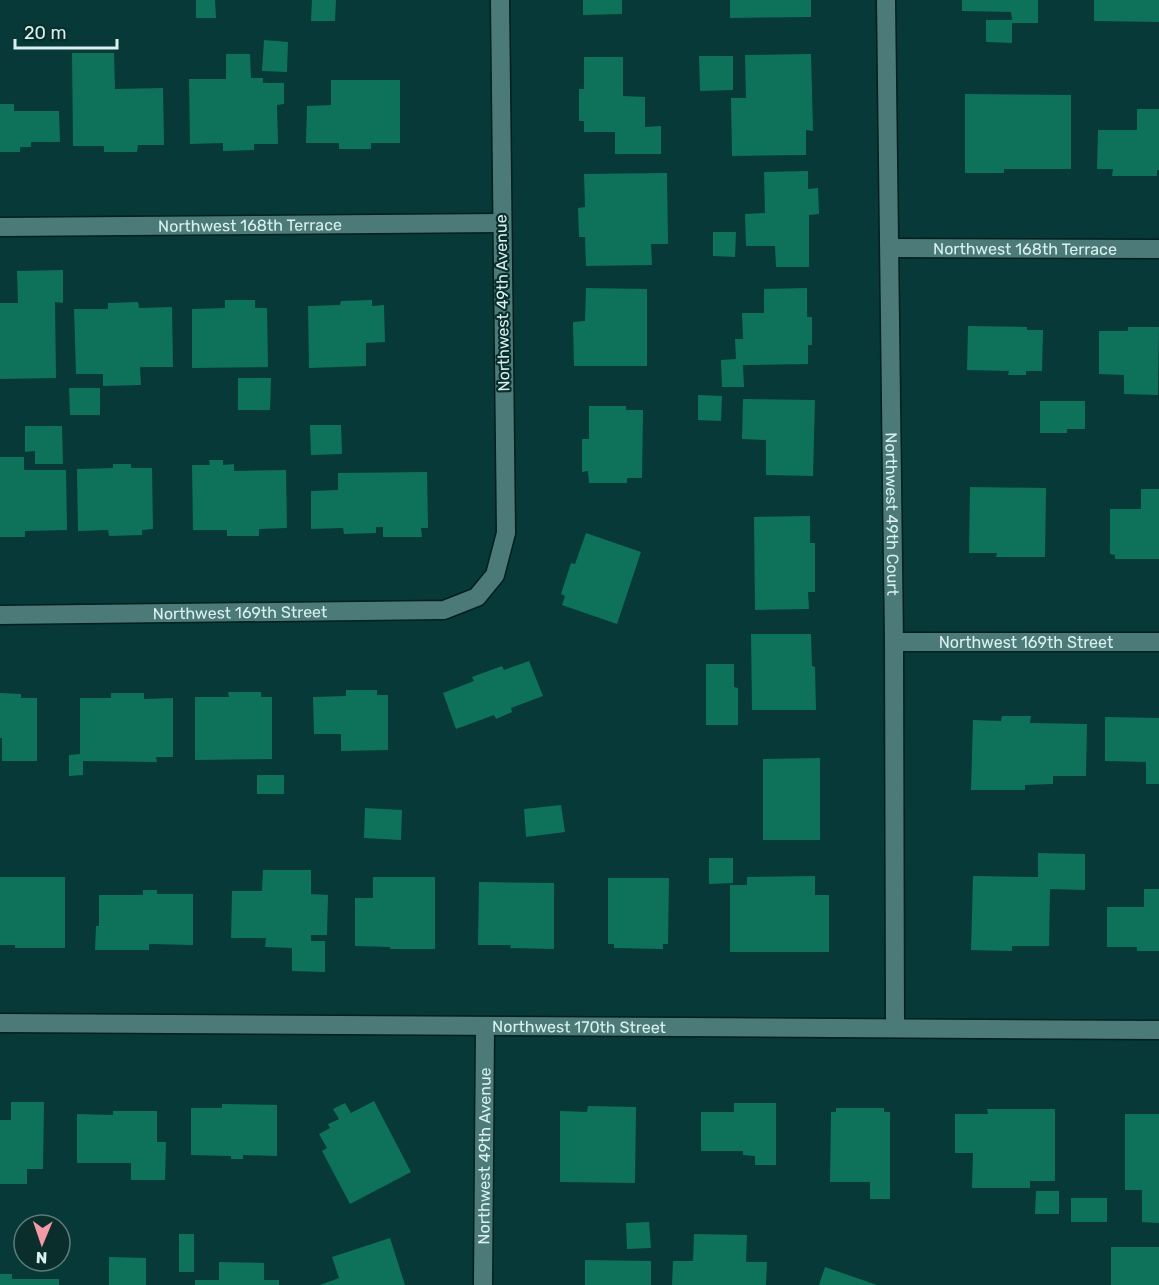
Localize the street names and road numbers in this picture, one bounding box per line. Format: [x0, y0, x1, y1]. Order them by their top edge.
street label: Northwest 49th Avenue [491, 214, 514, 392]
street label: Northwest 168th Terrace [158, 215, 342, 236]
street label: Northwest 168th Terrace [933, 239, 1117, 259]
street label: Northwest 49th Court [881, 432, 902, 596]
street label: Northwest 169th Street [153, 602, 327, 623]
street label: Northwest 169th Street [939, 633, 1113, 652]
street label: Northwest 170th Street [492, 1017, 666, 1037]
street label: Northwest 49th Avenue [474, 1067, 495, 1245]

